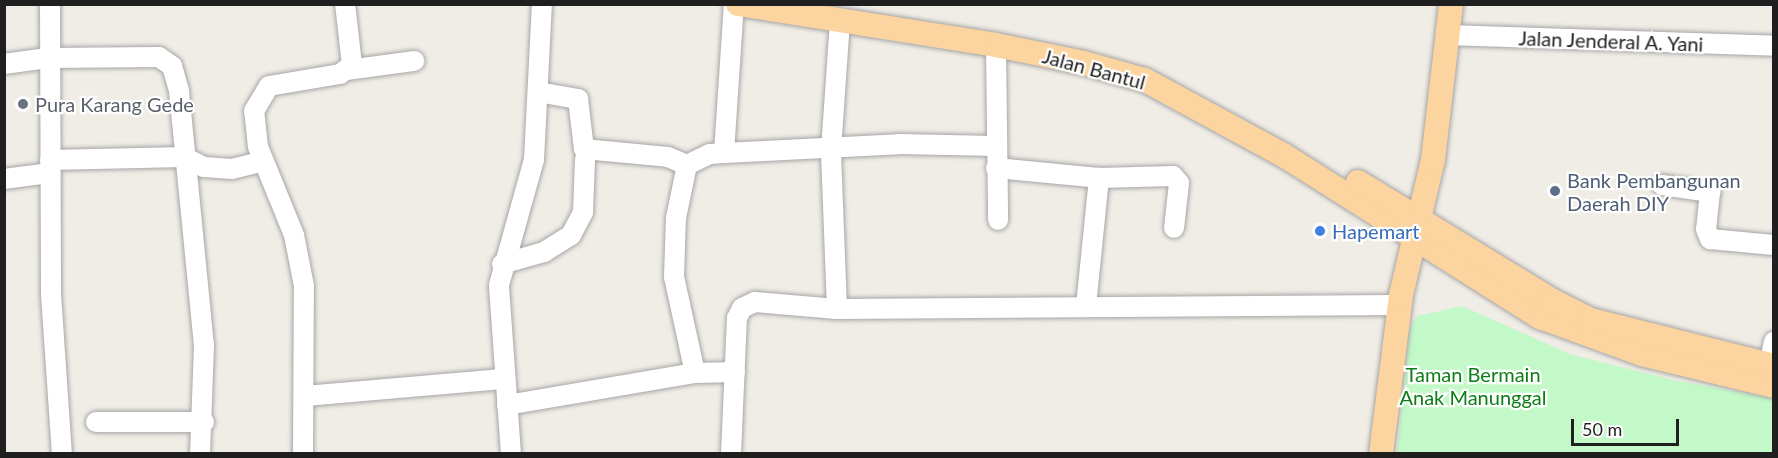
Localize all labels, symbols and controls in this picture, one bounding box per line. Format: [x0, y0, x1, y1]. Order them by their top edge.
street label: Jalan Jenderal A. Yani [1517, 26, 1705, 56]
street label: Jalan Bantul [1040, 44, 1148, 94]
place label: Pura Karang Gede [35, 92, 194, 116]
marker: Pura Karang Gede [16, 97, 30, 111]
place label: Bank Pembangunan Daerah DIY [1567, 168, 1741, 215]
marker: Bank Pembangunan Daerah DIY [1548, 184, 1562, 198]
place label: Hapemart [1332, 219, 1420, 243]
marker: Hapemart [1313, 224, 1327, 238]
park label: Taman Bermain Anak Manunggal [1400, 362, 1546, 409]
scale bar [1574, 407, 1682, 445]
text: 50 m [1582, 418, 1622, 440]

